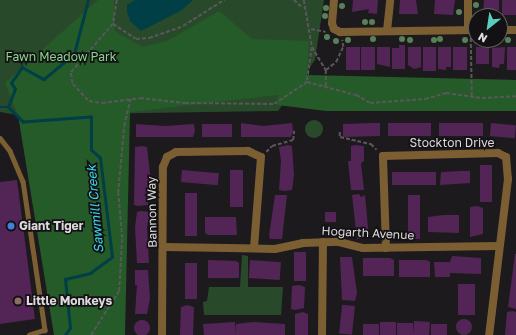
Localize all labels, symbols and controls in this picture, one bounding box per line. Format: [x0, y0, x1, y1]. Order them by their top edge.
north arrow [468, 8, 508, 48]
text: N [475, 30, 489, 46]
park label: Fawn Meadow Park [6, 50, 116, 64]
street label: Stockton Drive [409, 136, 495, 150]
water label: Sawmill Creek [83, 164, 107, 254]
street label: Bannon Way [144, 176, 160, 248]
place label: Giant Tiger [19, 219, 83, 233]
marker: Giant Tiger [6, 221, 16, 231]
street label: Hogarth Avenue [321, 223, 415, 243]
place label: Little Monkeys [26, 294, 112, 308]
marker: Little Monkeys [13, 296, 23, 306]

